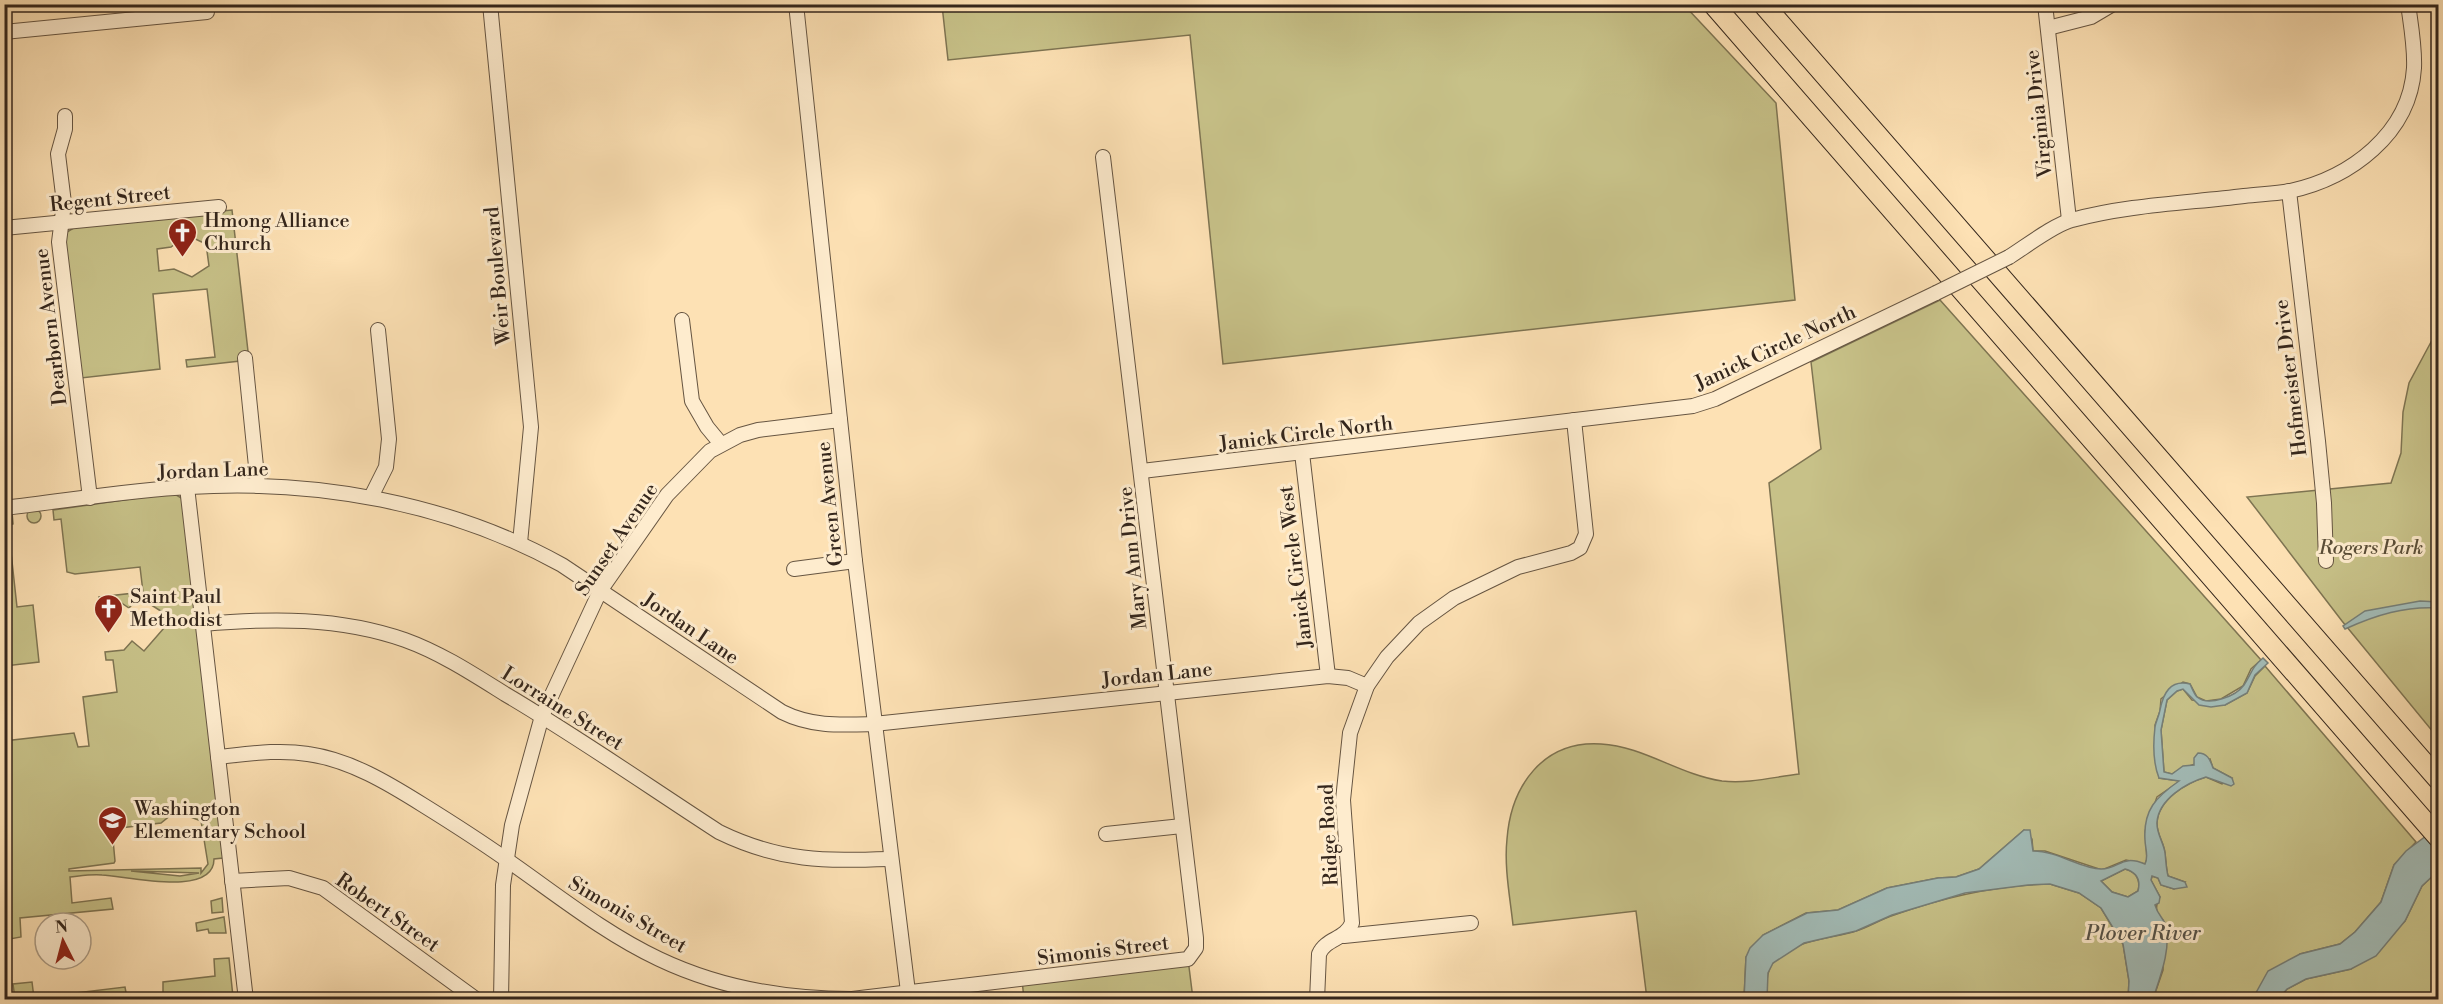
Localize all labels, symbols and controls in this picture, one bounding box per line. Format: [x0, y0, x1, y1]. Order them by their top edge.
street label: Virginia Drive [2020, 48, 2059, 180]
street label: Regent Street [48, 181, 172, 218]
street label: Weir Boulevard [480, 205, 517, 347]
place label: Hmong Alliance Church [204, 209, 350, 257]
church icon: Hmong Alliance Church [167, 216, 199, 258]
street label: Dearborn Avenue [29, 247, 74, 407]
street label: Hofmeister Drive [2269, 298, 2314, 458]
street label: Janick Circle North [1690, 300, 1860, 397]
street label: Janick Circle North [1217, 411, 1395, 458]
street label: Green Avenue [812, 440, 849, 568]
street label: Jordan Lane [156, 457, 269, 486]
street label: Sunset Avenue [570, 479, 664, 601]
street label: Janick Circle West [1274, 484, 1319, 651]
street label: Mary Ann Drive [1114, 485, 1153, 631]
park label: Rogers Park [2318, 536, 2423, 561]
place label: Saint Paul Methodist [130, 585, 222, 633]
street label: Jordan Lane [636, 587, 743, 671]
church icon: Saint Paul Methodist [93, 592, 125, 634]
street label: Jordan Lane [1100, 657, 1214, 694]
street label: Lorraine Street [497, 662, 628, 757]
street label: Ridge Road [1314, 782, 1345, 887]
place label: Washington Elementary School [133, 797, 306, 845]
school or university icon: Washington Elementary School [97, 804, 129, 846]
street label: Robert Street [330, 868, 444, 958]
street label: Simonis Street [564, 871, 691, 959]
north arrow [33, 911, 93, 971]
text: N [54, 916, 69, 938]
water label: Plover River [2084, 921, 2202, 947]
street label: Simonis Street [1036, 931, 1170, 972]

